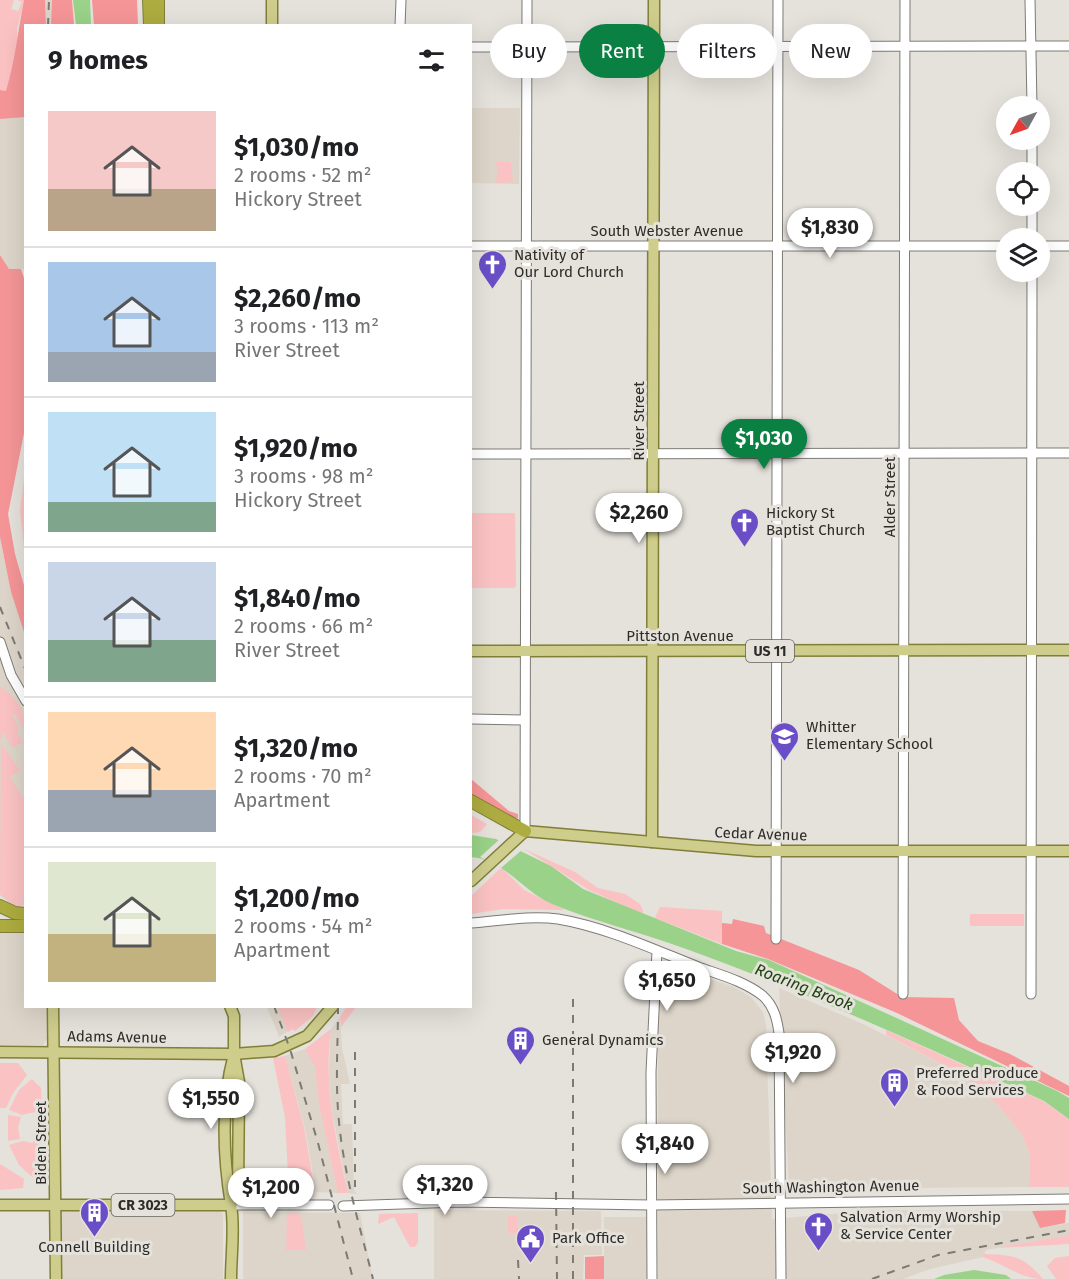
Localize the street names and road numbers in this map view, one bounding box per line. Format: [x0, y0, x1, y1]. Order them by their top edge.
street label: South Webster Avenue [590, 222, 744, 240]
street label: River Street [630, 381, 648, 461]
street label: Alder Street [881, 456, 899, 537]
street label: Pittston Avenue [626, 627, 734, 645]
road number: US 11 [746, 640, 794, 662]
street label: Cedar Avenue [714, 823, 808, 845]
street label: Adams Avenue [67, 1027, 167, 1047]
street label: Biden Street [32, 1100, 50, 1185]
street label: South Washington Avenue [742, 1176, 920, 1198]
road number: CR 3023 [112, 1194, 174, 1216]

